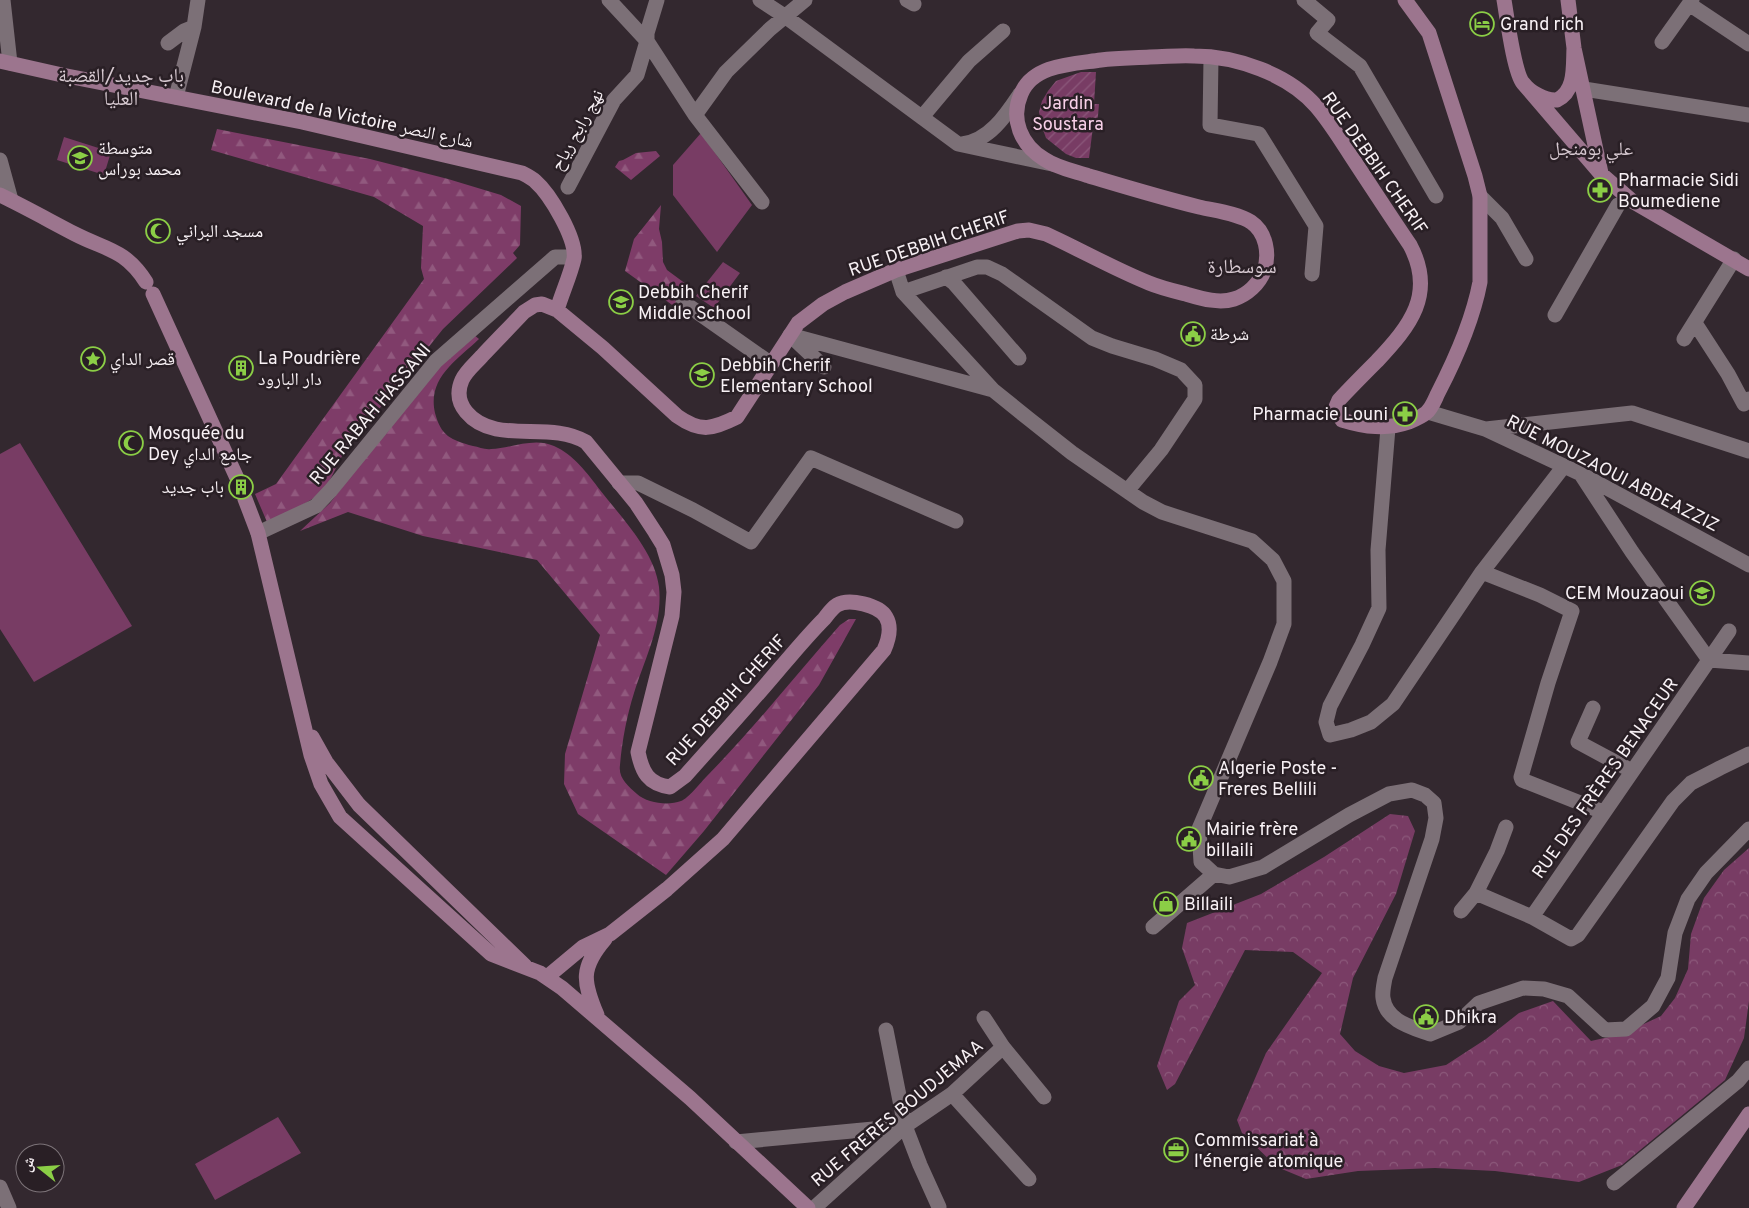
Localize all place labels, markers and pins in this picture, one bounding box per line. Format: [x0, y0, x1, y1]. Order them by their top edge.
hotel icon: Grand rich [1469, 11, 1495, 37]
place label: Grand rich [1500, 14, 1584, 37]
place label: متوسطة محمد بوراس [98, 138, 181, 182]
school or university icon: متوسطة محمد بوراس [67, 145, 93, 171]
place label: Pharmacie Sidi Boumediene [1618, 170, 1739, 214]
pharmacy icon: Pharmacie Sidi Boumediene [1587, 177, 1613, 203]
mosque icon: مسجد البراني [145, 218, 171, 244]
place label: مسجد البراني [176, 221, 263, 246]
place label: Debbih Cherif Middle School [638, 282, 751, 326]
school or university icon: Debbih Cherif Middle School [608, 289, 634, 315]
public building icon: شرطة [1180, 321, 1206, 347]
place label: شرطة [1210, 324, 1249, 347]
place icon: قصر الداي [80, 346, 106, 372]
place label: La Poudrière دار البارود [258, 348, 361, 392]
place label: قصر الداي [110, 349, 175, 374]
building icon: La Poudrière دار البارود [228, 355, 254, 381]
place label: Debbih Cherif Elementary School [720, 355, 873, 399]
school or university icon: Debbih Cherif Elementary School [689, 362, 715, 388]
pharmacy icon: Pharmacie Louni [1392, 401, 1418, 427]
place label: Pharmacie Louni [1252, 404, 1388, 427]
place label: Mosquée du Dey جامع الداي [148, 423, 252, 469]
mosque icon: Mosquée du Dey جامع الداي [118, 430, 144, 456]
building icon: باب جديد [228, 474, 254, 500]
place label: باب جديد [162, 477, 224, 500]
school or university icon: CEM Mouzaoui [1689, 580, 1715, 606]
place label: CEM Mouzaoui [1565, 583, 1684, 606]
place label: Algerie Poste - Freres Bellili [1218, 758, 1338, 802]
public building icon: Algerie Poste - Freres Bellili [1188, 765, 1214, 791]
place label: Mairie frère billaili [1206, 819, 1298, 863]
public building icon: Mairie frère billaili [1176, 826, 1202, 852]
shop icon: Billaili [1153, 891, 1179, 917]
place label: Billaili [1184, 894, 1233, 917]
public building icon: Dhikra [1413, 1004, 1439, 1030]
place label: Dhikra [1444, 1007, 1497, 1030]
place label: Commissariat à l'énergie atomique [1194, 1130, 1343, 1174]
office icon: Commissariat à l'énergie atomique [1163, 1137, 1189, 1163]

